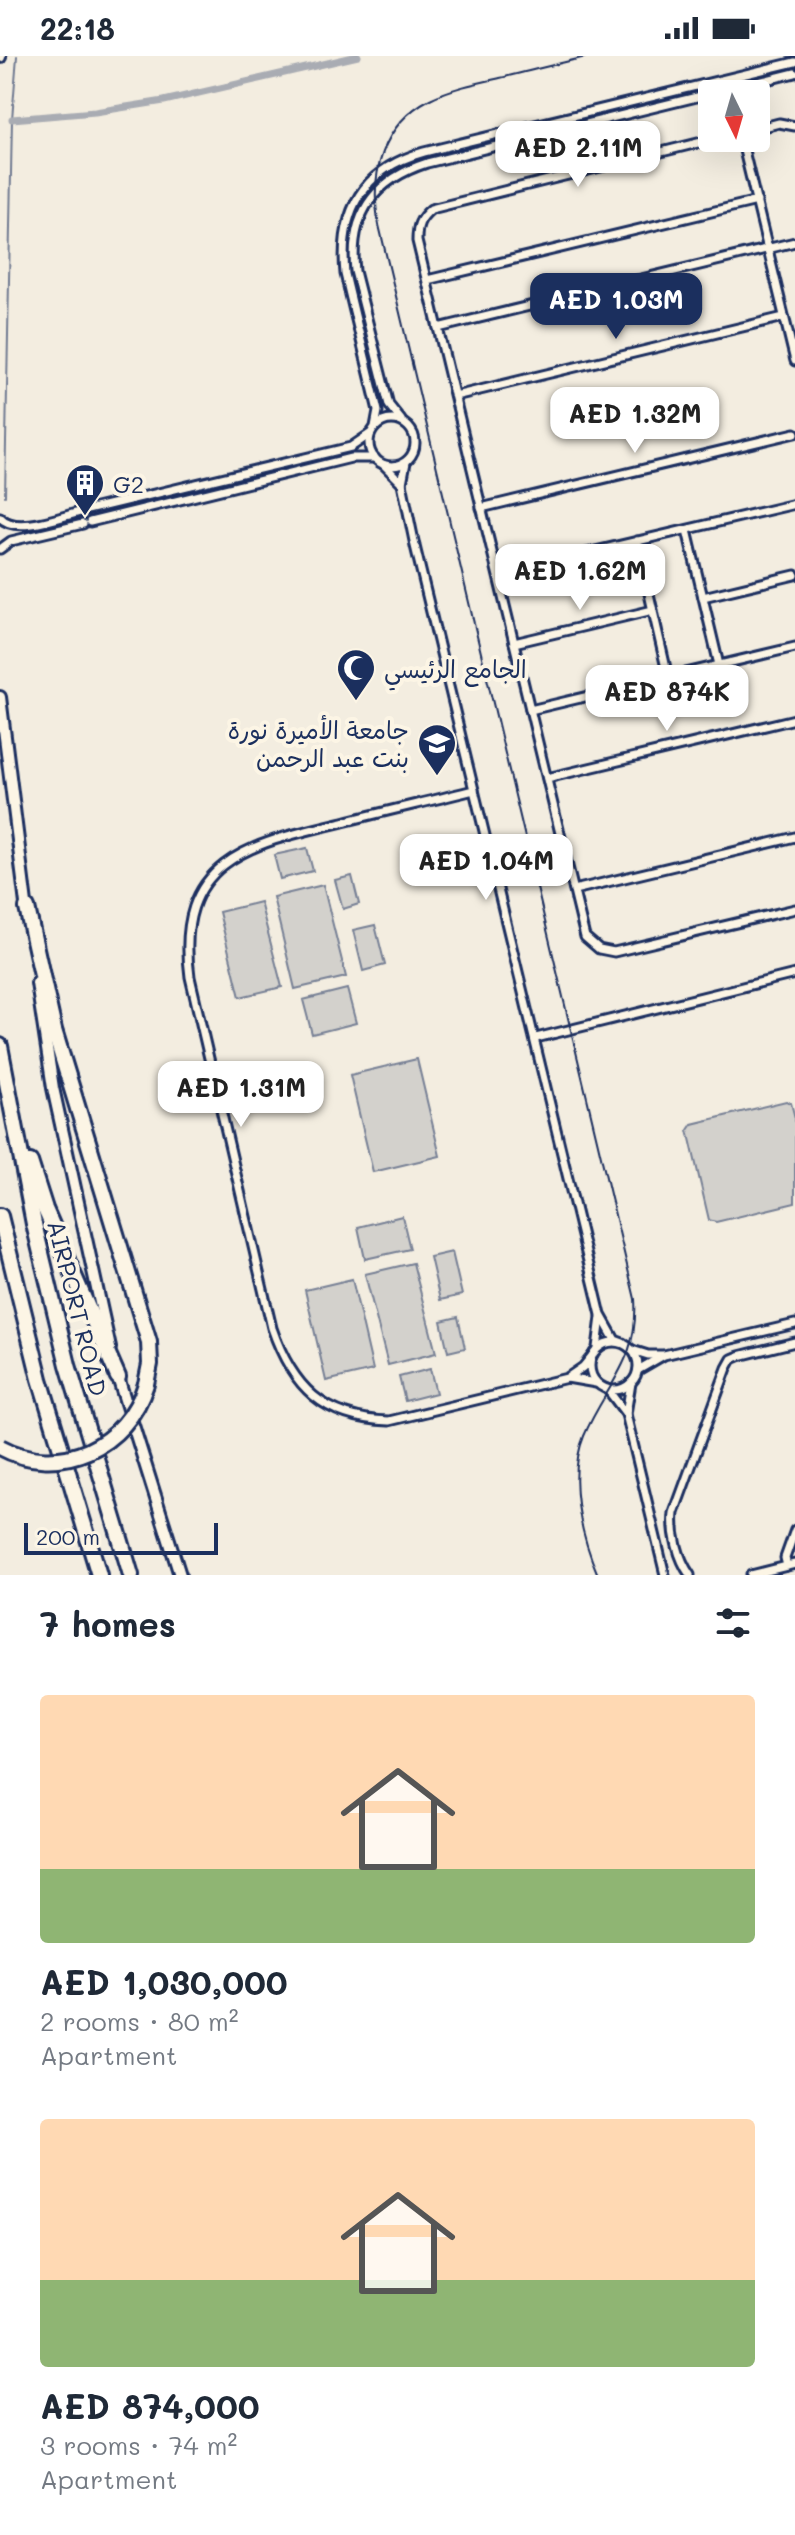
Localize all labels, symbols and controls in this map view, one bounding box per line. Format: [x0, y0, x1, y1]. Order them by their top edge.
text: 22:18 [40, 8, 115, 48]
north arrow [698, 80, 770, 152]
map controls [698, 80, 770, 152]
pin: AED 2.11M [486, 121, 670, 189]
text: AED 2.11M [513, 130, 643, 164]
pin: AED 1.03M [524, 273, 708, 341]
text: AED 1.03M [548, 282, 684, 316]
pin: AED 1.32M [543, 387, 727, 455]
text: AED 1.32M [568, 396, 702, 430]
building icon: G2 [64, 462, 106, 517]
place label: G2 [113, 468, 144, 499]
pin: AED 1.62M [488, 544, 672, 612]
text: AED 1.62M [513, 553, 647, 587]
mosque icon: الجامع الرئيسي [335, 647, 377, 702]
place label: الجامع الرئيسي [384, 653, 527, 691]
pin: AED 874K [584, 665, 750, 733]
text: AED 874K [604, 674, 730, 708]
place label: جامعة الأميرة نورة بنت عبد الرحمن [228, 714, 409, 773]
school or university icon: جامعة الأميرة نورة بنت عبد الرحمن [416, 722, 458, 777]
pin: AED 1.04M [394, 834, 578, 902]
text: AED 1.04M [418, 843, 554, 877]
pin: AED 1.31M [149, 1061, 333, 1129]
text: AED 1.31M [176, 1070, 306, 1104]
street label: AIRPORT ROAD [41, 1217, 115, 1399]
scale bar [24, 1519, 218, 1555]
text: 200 m [36, 1522, 100, 1551]
text: 7 homes [40, 1601, 176, 1646]
icon: filters [711, 1601, 755, 1645]
icon: home [326, 1747, 470, 1891]
text: AED 1,030,000 [40, 1959, 288, 2004]
text: 2 rooms · 80 m² [40, 2004, 239, 2038]
text: Apartment [40, 2038, 177, 2072]
icon: home [326, 2171, 470, 2315]
text: AED 874,000 [40, 2383, 260, 2428]
text: 3 rooms · 74 m² [40, 2428, 237, 2462]
text: Apartment [40, 2462, 177, 2496]

